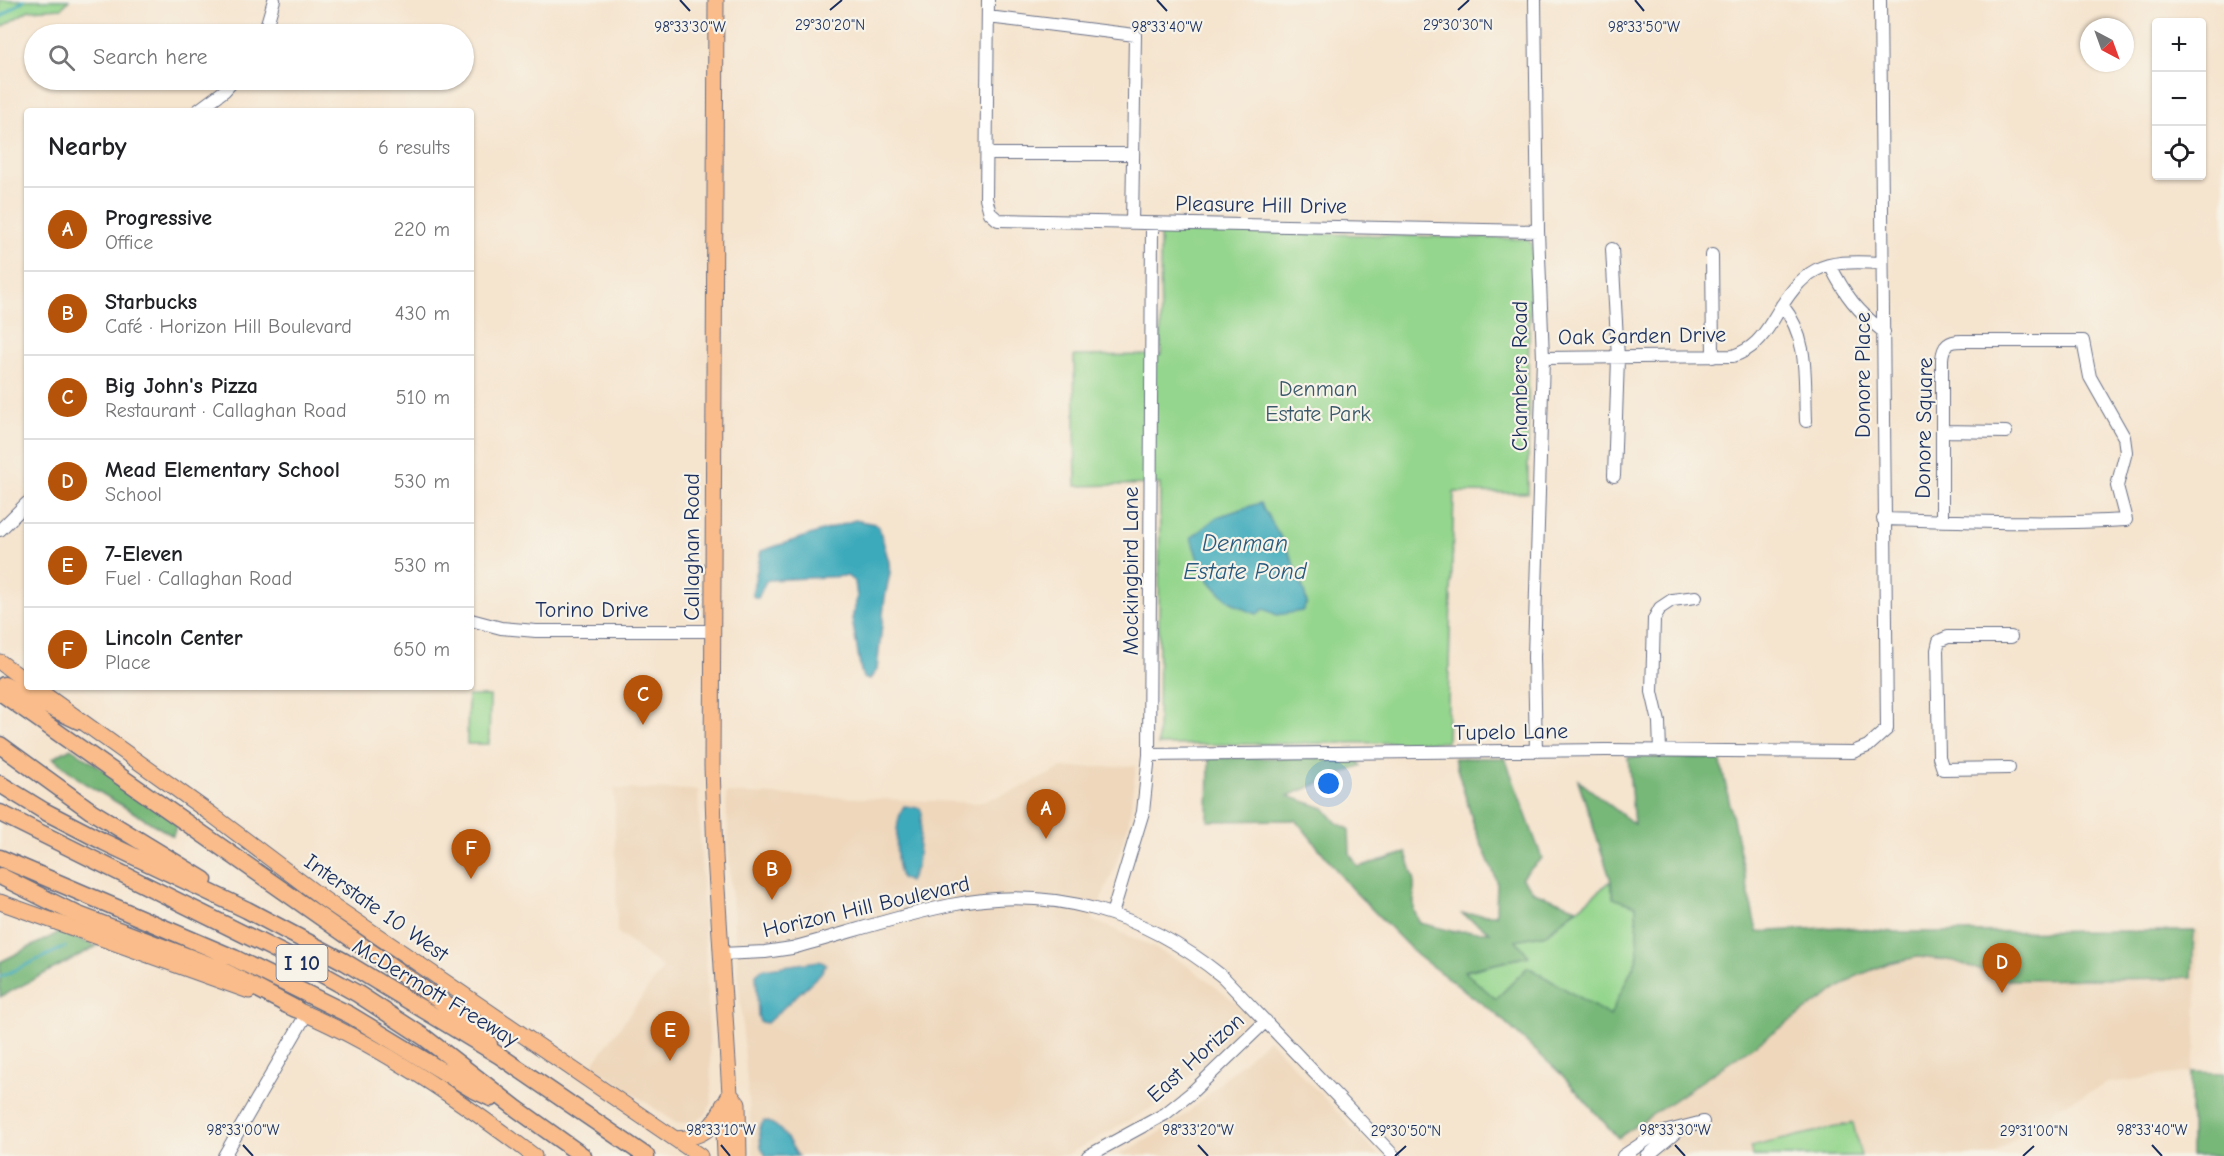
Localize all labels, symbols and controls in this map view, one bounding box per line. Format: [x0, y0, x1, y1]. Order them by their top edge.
text: 29°30'20"N [795, 16, 865, 34]
text: 29°30'30"N [1423, 16, 1493, 34]
text: 98°33'30"W [654, 18, 726, 36]
text: 98°33'40"W [1131, 18, 1203, 36]
text: 98°33'50"W [1608, 18, 1680, 36]
north arrow [2080, 18, 2134, 72]
map controls [2152, 18, 2206, 180]
button: + [2152, 18, 2206, 72]
search box [24, 24, 474, 90]
icon: search [45, 41, 78, 74]
text: Search here [93, 44, 208, 70]
button: − [2152, 72, 2206, 126]
button: locate [2152, 126, 2206, 180]
text: Nearby [48, 132, 127, 162]
text: 6 results [378, 136, 450, 159]
street label: Pleasure Hill Drive [1175, 191, 1347, 219]
text: Progressive [105, 205, 212, 231]
text: A [62, 218, 73, 241]
text: 220 m [394, 218, 450, 241]
text: Office [105, 231, 153, 254]
text: Starbucks [105, 289, 197, 315]
street label: Chambers Road [1507, 301, 1533, 451]
text: B [61, 302, 74, 325]
text: 430 m [395, 302, 450, 325]
street label: Donore Place [1850, 312, 1876, 438]
text: Café · Horizon Hill Boulevard [105, 315, 352, 338]
street label: Oak Garden Drive [1558, 322, 1726, 350]
street label: Donore Square [1910, 357, 1938, 499]
text: Big John's Pizza [105, 373, 258, 399]
park label: Denman Estate Park [1265, 376, 1371, 427]
text: C [61, 386, 74, 409]
text: 510 m [396, 386, 450, 409]
text: Restaurant · Callaghan Road [105, 399, 346, 422]
text: Mead Elementary School [105, 457, 340, 483]
text: D [61, 470, 74, 493]
text: 530 m [394, 470, 450, 493]
street label: Callaghan Road [679, 473, 705, 621]
text: School [105, 483, 162, 506]
street label: Mockingbird Lane [1118, 486, 1144, 656]
water label: Denman Estate Pond [1183, 529, 1308, 585]
text: 7-Eleven [105, 541, 183, 567]
text: E [62, 554, 73, 577]
text: 530 m [394, 554, 450, 577]
text: Fuel · Callaghan Road [105, 567, 292, 590]
street label: Torino Drive [535, 597, 649, 623]
text: Lincoln Center [105, 625, 243, 651]
text: F [62, 638, 73, 661]
text: 650 m [393, 638, 450, 661]
text: Place [105, 651, 151, 674]
pin: C [624, 676, 662, 725]
street label: Tupelo Lane [1454, 718, 1568, 746]
your location [1314, 769, 1343, 798]
pin: A [1026, 790, 1066, 839]
pin: F [452, 830, 490, 879]
street label: Interstate 10 West [299, 848, 454, 968]
pin: B [752, 850, 792, 900]
street label: Horizon Hill Boulevard [760, 869, 972, 943]
street label: McDermott Freeway [348, 933, 523, 1053]
pin: D [1982, 944, 2022, 993]
road number: I 10 [276, 945, 328, 981]
street label: East Horizon [1142, 1007, 1250, 1108]
pin: E [650, 1012, 690, 1061]
text: 98°33'00"W [207, 1121, 279, 1139]
text: 98°33'10"W [686, 1121, 756, 1139]
text: 98°33'20"W [1162, 1121, 1234, 1139]
text: 98°33'30"W [1639, 1121, 1711, 1139]
text: 98°33'40"W [2116, 1121, 2188, 1139]
text: 29°30'50"N [1371, 1122, 1441, 1140]
text: 29°31'00"N [2000, 1122, 2068, 1140]

